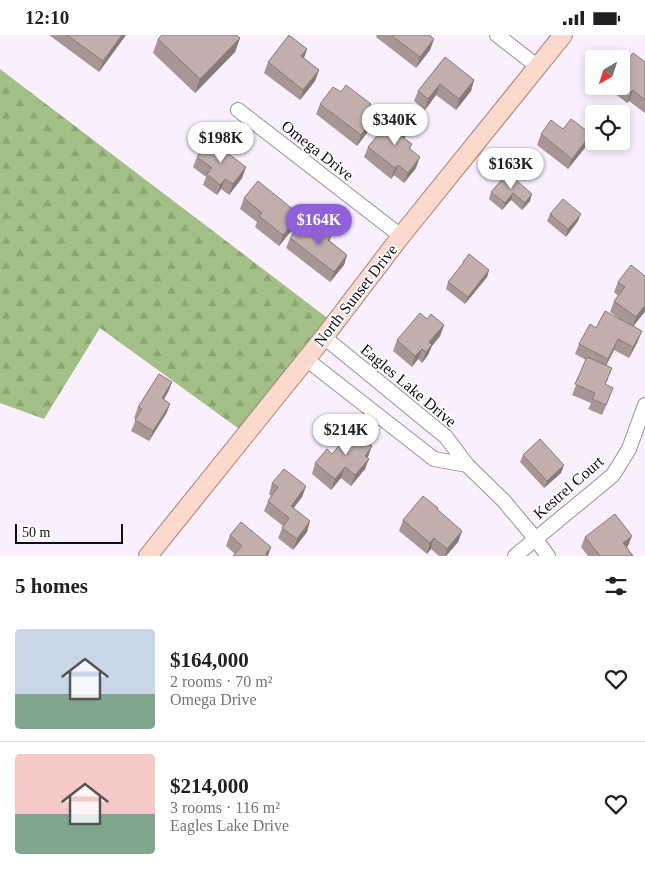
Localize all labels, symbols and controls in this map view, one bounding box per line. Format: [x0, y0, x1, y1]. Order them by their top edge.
text: 12:10 [25, 7, 69, 28]
north arrow [585, 50, 630, 95]
map controls [585, 50, 630, 150]
pin: $340K [360, 103, 430, 146]
button: locate [585, 105, 630, 150]
text: $340K [373, 111, 417, 128]
street label: Omega Drive [278, 117, 357, 185]
pin: $198K [186, 121, 256, 164]
text: $198K [199, 129, 243, 146]
pin: $163K [476, 147, 546, 190]
text: $163K [489, 155, 533, 172]
pin: $164K [284, 203, 354, 246]
text: $164K [297, 211, 341, 228]
street label: North Sunset Drive [310, 241, 400, 350]
street label: Eagles Lake Drive [357, 341, 460, 431]
pin: $214K [311, 413, 381, 456]
text: $214K [324, 421, 368, 438]
street label: Kestrel Court [530, 452, 607, 522]
scale bar [15, 521, 122, 544]
text: 50 m [22, 525, 50, 540]
icon: filters [602, 572, 630, 600]
text: 5 homes [15, 574, 88, 598]
text: $164,000 [170, 648, 249, 672]
icon: home [55, 649, 115, 709]
icon: heart [602, 665, 630, 693]
text: 2 rooms · 70 m² [170, 673, 273, 690]
text: Omega Drive [170, 691, 257, 708]
icon: home [55, 774, 115, 834]
text: $214,000 [170, 774, 249, 798]
icon: heart [602, 790, 630, 818]
text: 3 rooms · 116 m² [170, 799, 280, 816]
text: Eagles Lake Drive [170, 817, 289, 834]

